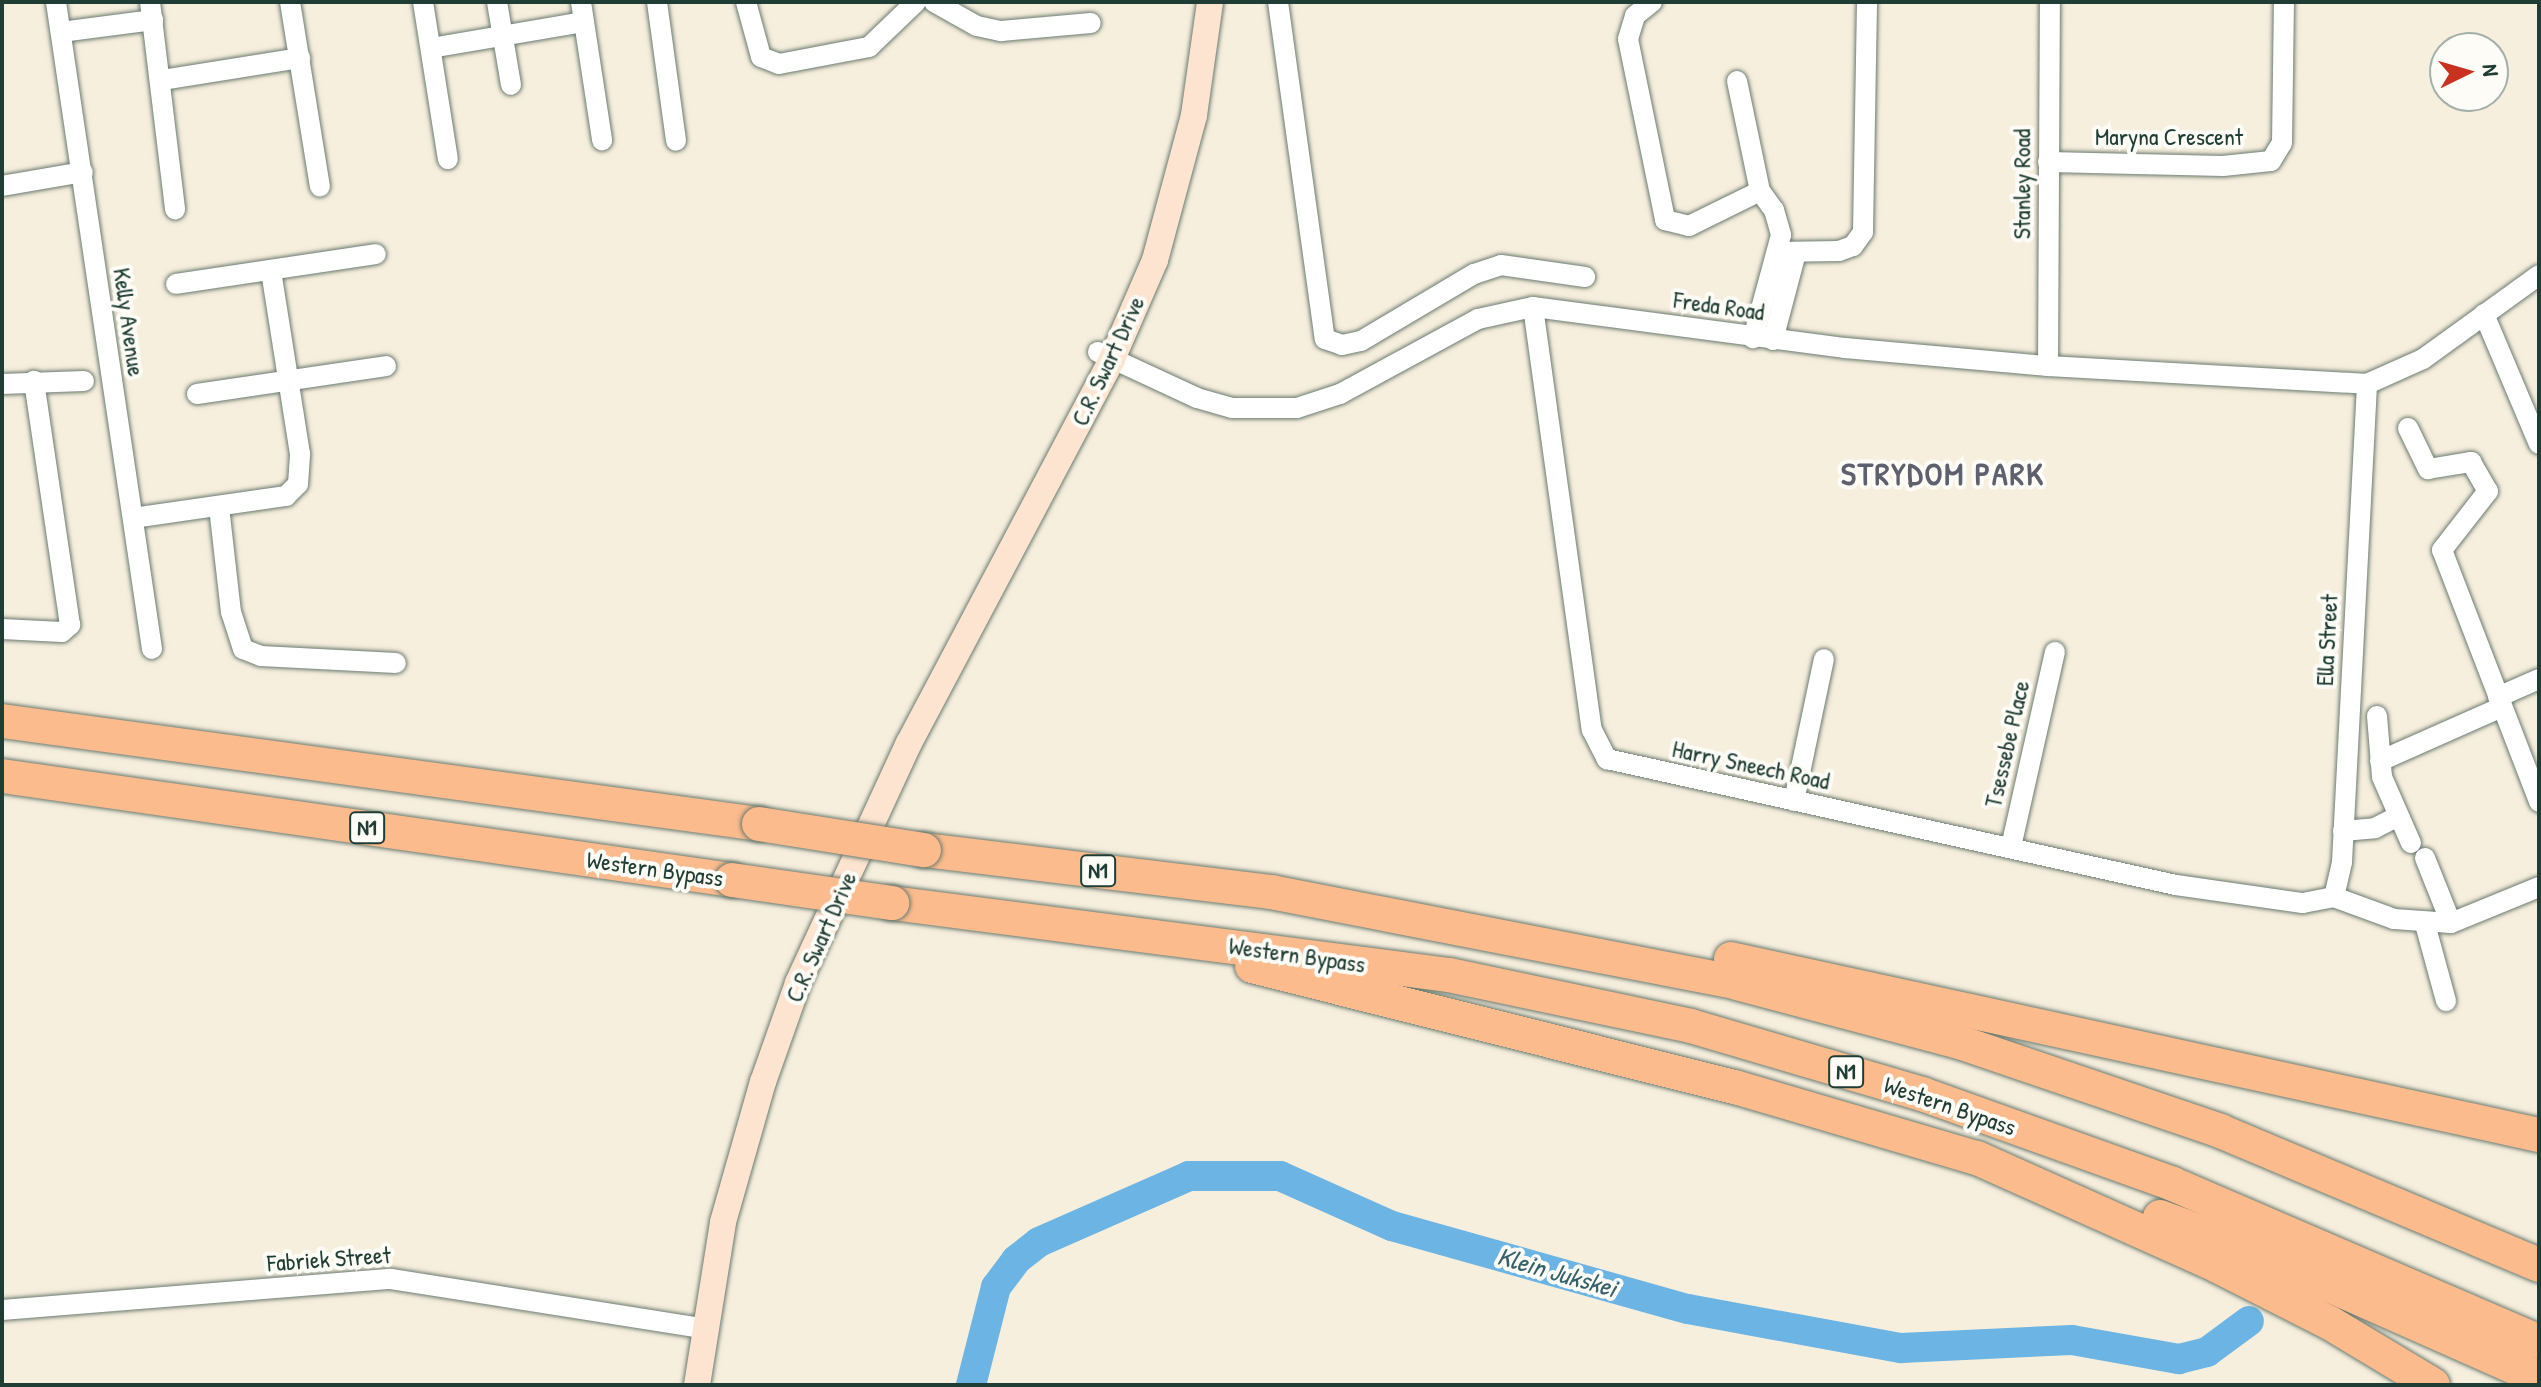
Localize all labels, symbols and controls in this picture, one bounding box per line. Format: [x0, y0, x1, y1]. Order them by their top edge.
north arrow [2429, 32, 2509, 112]
text: N [2475, 63, 2506, 77]
street label: Maryna Crescent [2095, 123, 2243, 151]
street label: Stanley Road [2008, 129, 2036, 239]
street label: Kelly Avenue [107, 266, 151, 378]
street label: Freda Road [1672, 285, 1766, 327]
street label: C.R. Swart Drive [1065, 292, 1151, 430]
district label: STRYDOM PARK [1841, 455, 2045, 493]
street label: Ella Street [2310, 593, 2344, 687]
street label: Tsessebe Place [1978, 678, 2036, 810]
street label: Harry Sneech Road [1670, 734, 1832, 796]
road number: N1 [349, 810, 385, 846]
street label: Western Bypass [585, 845, 725, 893]
road number: N1 [1080, 853, 1116, 889]
street label: C.R. Swart Drive [779, 867, 863, 1007]
street label: Western Bypass [1227, 931, 1367, 979]
road number: N1 [1828, 1054, 1864, 1090]
street label: Western Bypass [1880, 1070, 2020, 1142]
street label: Fabriek Street [266, 1240, 392, 1278]
water label: Klein Jukskei [1494, 1240, 1620, 1304]

